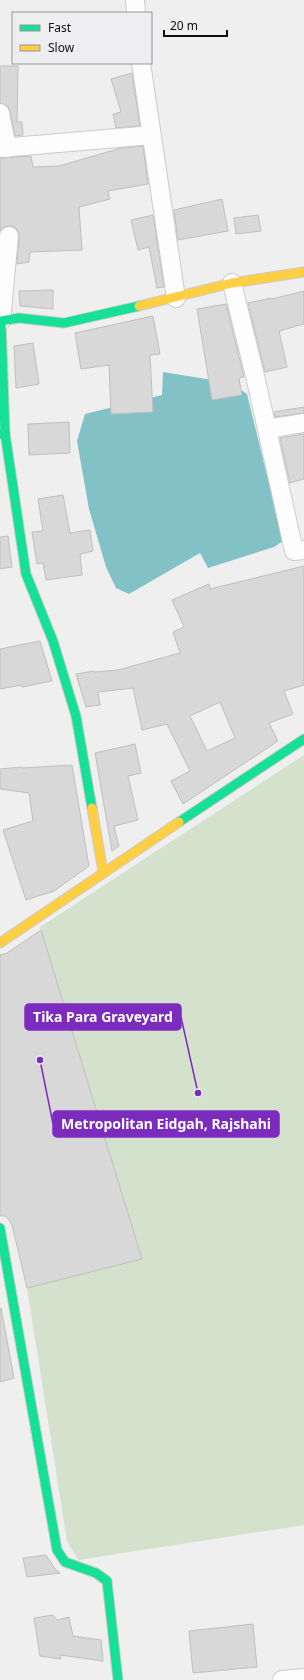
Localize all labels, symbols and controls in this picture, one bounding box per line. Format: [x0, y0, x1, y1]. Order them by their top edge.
legend [12, 12, 152, 64]
scale bar [164, 12, 227, 38]
text: 20 m [170, 17, 198, 34]
text: Fast [48, 19, 72, 36]
text: Slow [48, 39, 75, 56]
callout: Tika Para Graveyard [25, 1004, 181, 1030]
text: Tika Para Graveyard [33, 1007, 173, 1026]
callout: Metropolitan Eidgah, Rajshahi [53, 1111, 279, 1137]
text: Metropolitan Eidgah, Rajshahi [61, 1114, 271, 1133]

